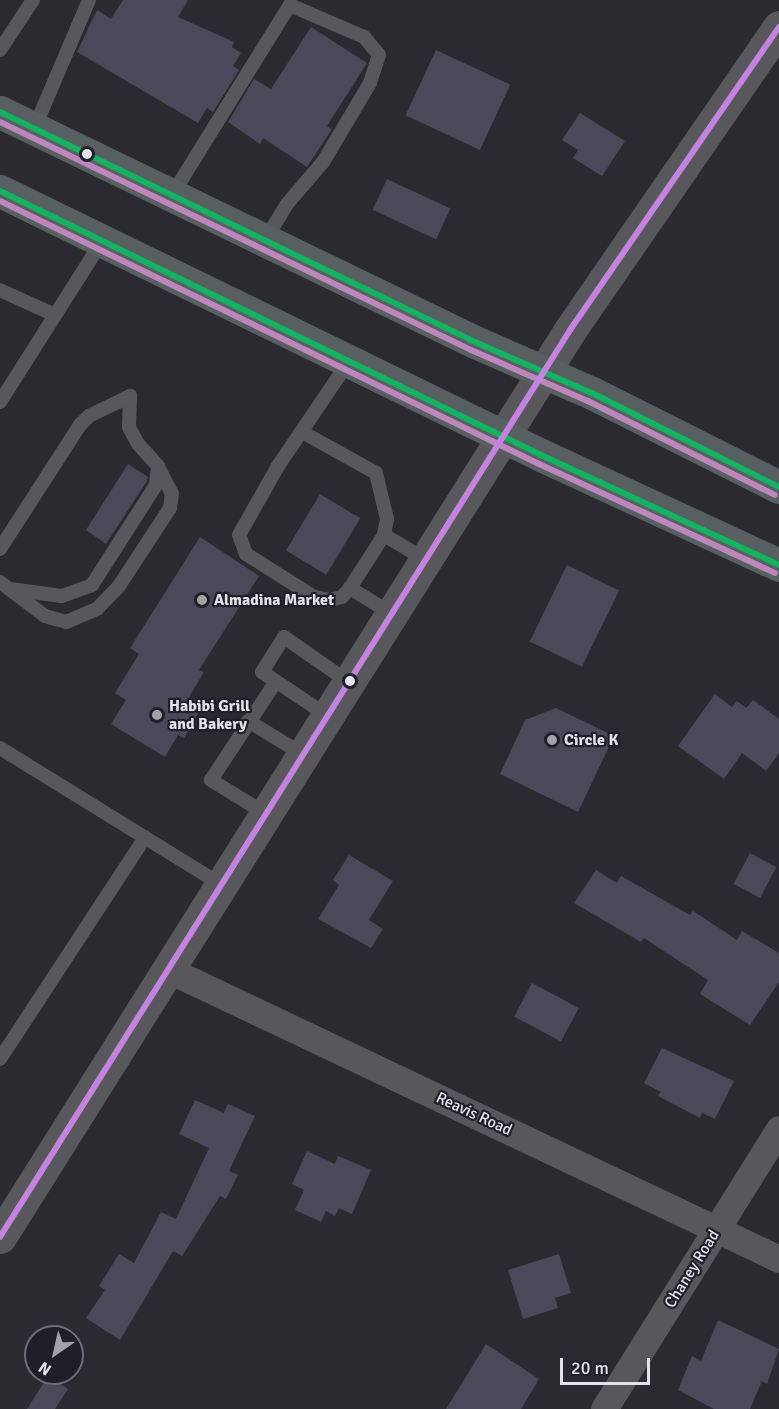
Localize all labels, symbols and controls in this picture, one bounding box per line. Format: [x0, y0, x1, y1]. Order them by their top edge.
unlabelled marker [81, 148, 93, 160]
place label: Almadina Market [214, 590, 334, 610]
marker: Almadina Market [195, 593, 209, 607]
unlabelled marker [344, 675, 356, 687]
place label: Habibi Grill and Bakery [169, 696, 250, 734]
marker: Habibi Grill and Bakery [150, 708, 164, 722]
place label: Circle K [564, 730, 618, 750]
marker: Circle K [545, 733, 559, 747]
street label: Reavis Road [433, 1088, 515, 1140]
street label: Chaney Road [660, 1226, 724, 1312]
north arrow [24, 1325, 84, 1385]
scale bar [563, 1346, 653, 1384]
text: N [35, 1357, 55, 1380]
text: 20 m [571, 1357, 609, 1379]

